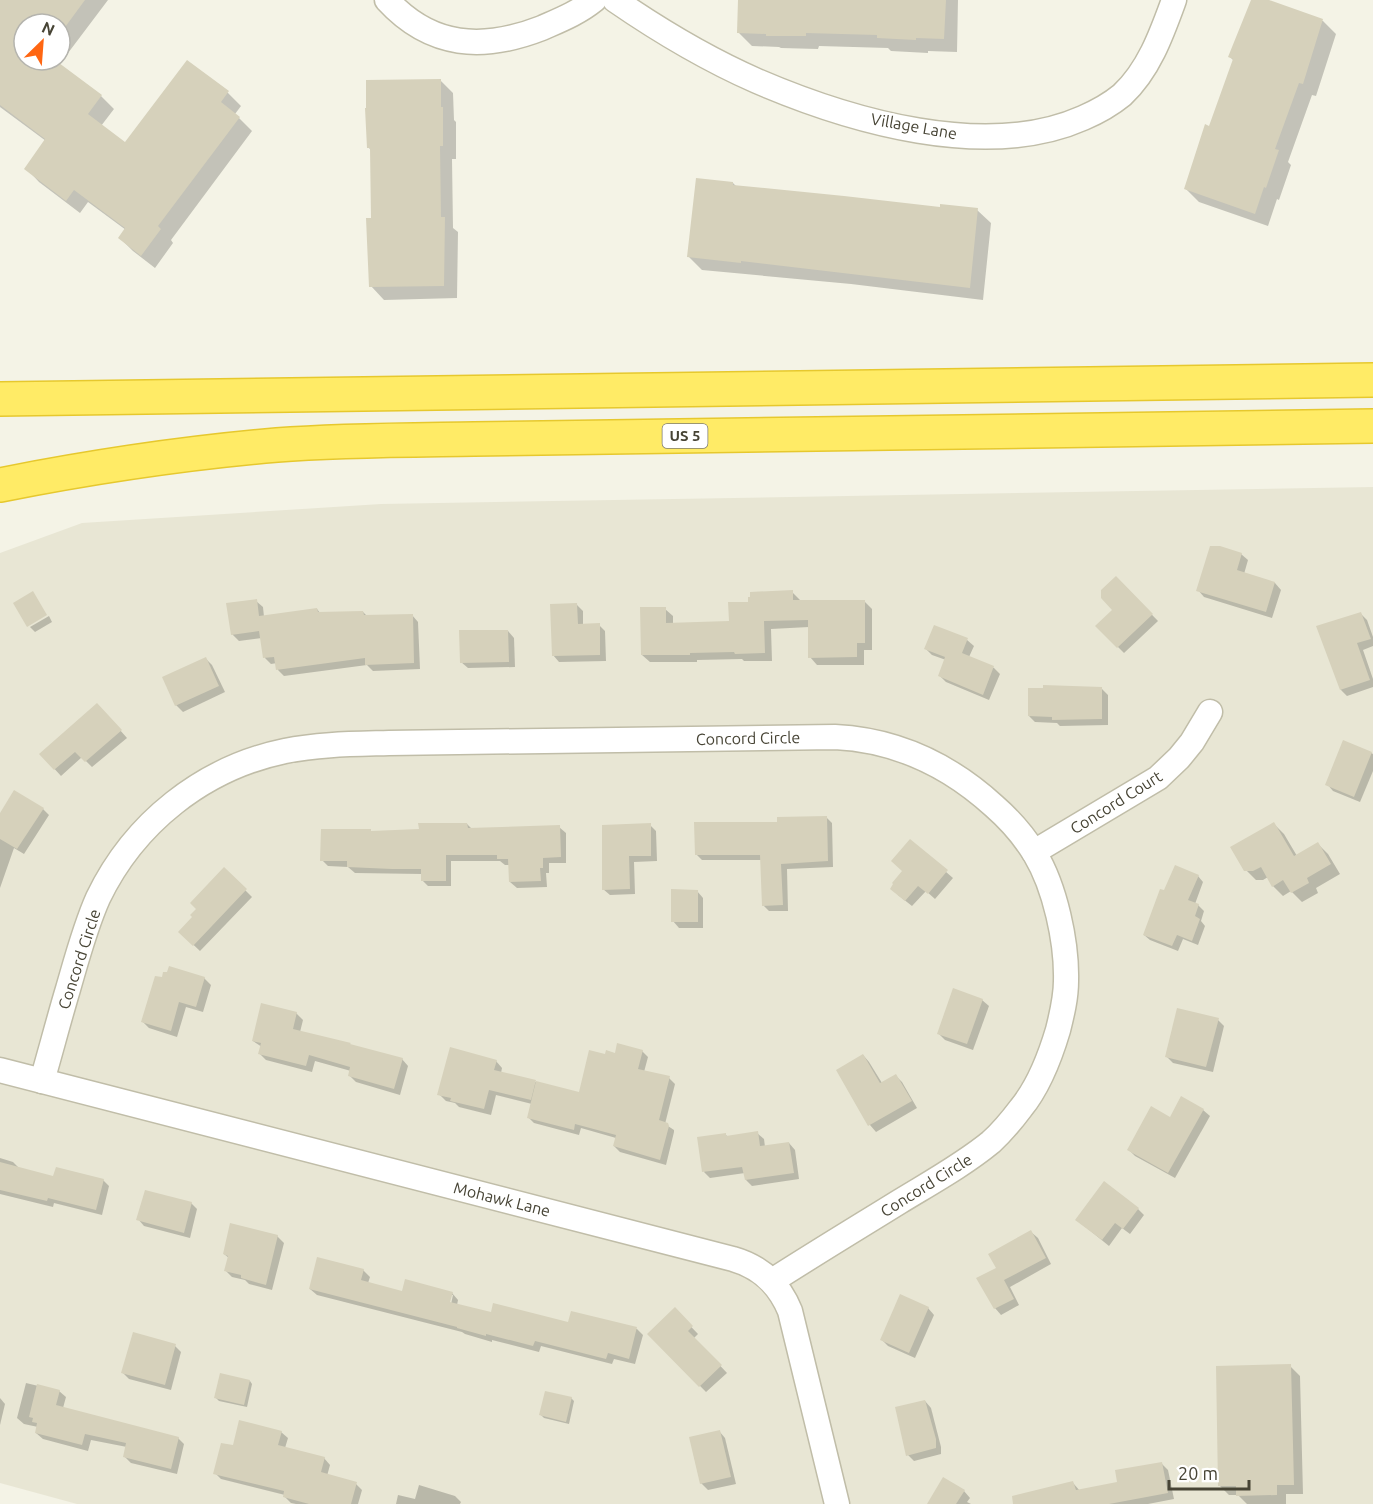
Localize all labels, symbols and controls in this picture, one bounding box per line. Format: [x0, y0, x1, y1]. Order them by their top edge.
north arrow [12, 12, 72, 72]
text: N [39, 18, 58, 39]
street label: Village Lane [869, 110, 959, 142]
road number: US 5 [662, 424, 708, 448]
street label: Concord Circle [696, 728, 800, 748]
street label: Concord Court [1067, 766, 1166, 837]
street label: Concord Circle [54, 907, 104, 1011]
street label: Concord Circle [877, 1150, 975, 1220]
street label: Mohawk Lane [452, 1178, 552, 1220]
scale bar [1169, 1453, 1248, 1491]
text: 20 m [1178, 1463, 1218, 1483]

